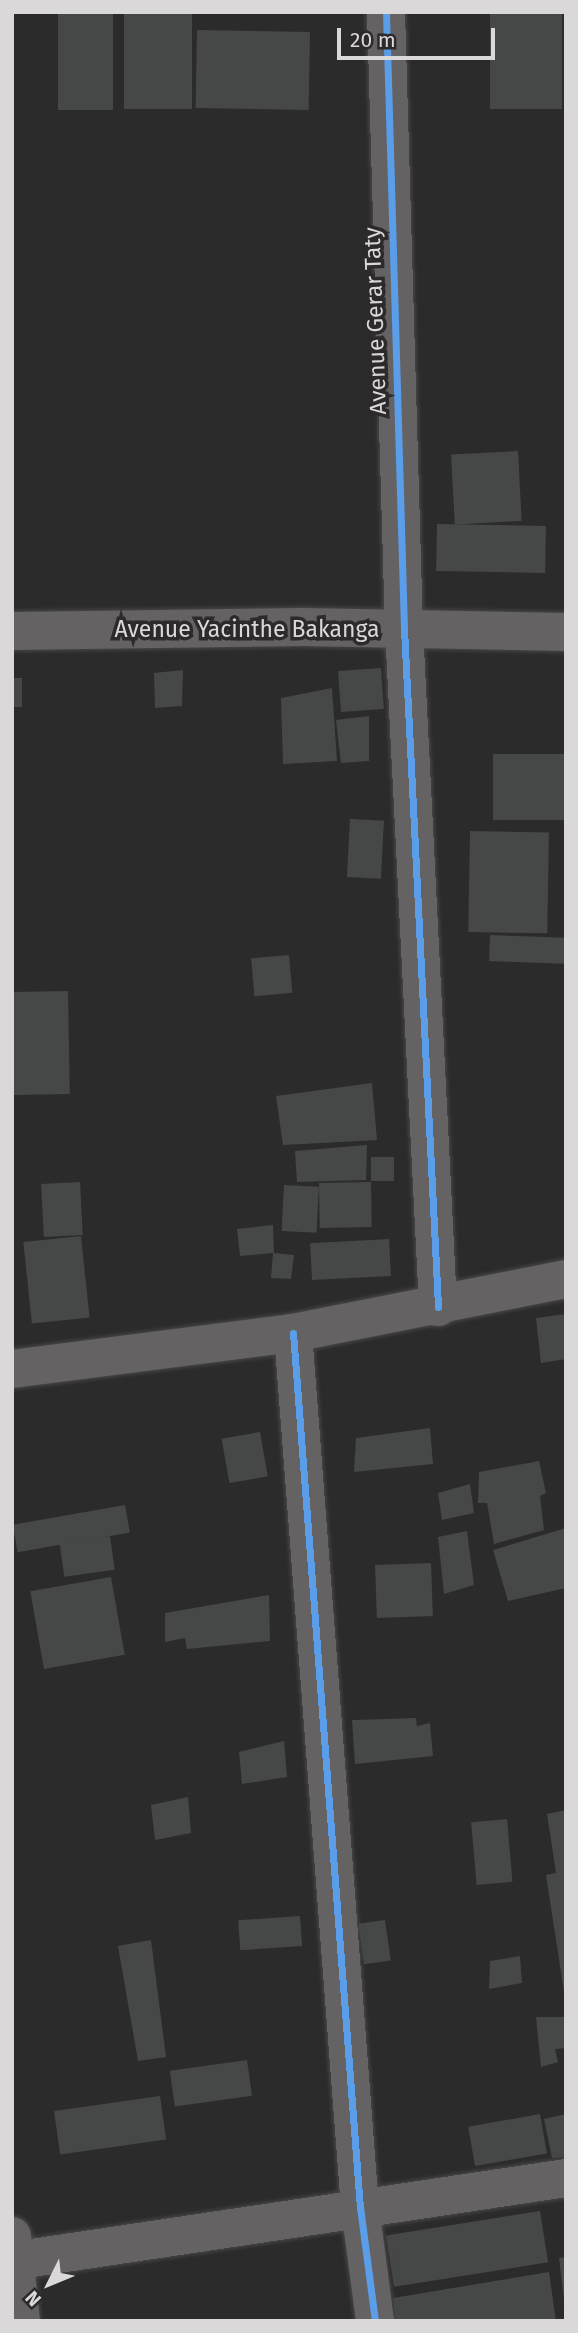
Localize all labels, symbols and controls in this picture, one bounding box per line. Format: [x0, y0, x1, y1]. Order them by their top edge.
scale bar [340, 14, 498, 58]
text: 20 m [350, 27, 396, 53]
street label: Avenue Gerar Taty [358, 227, 392, 415]
street label: Avenue Yacinthe Bakanga [114, 615, 380, 643]
north arrow [14, 2249, 84, 2319]
text: N [21, 2286, 46, 2311]

